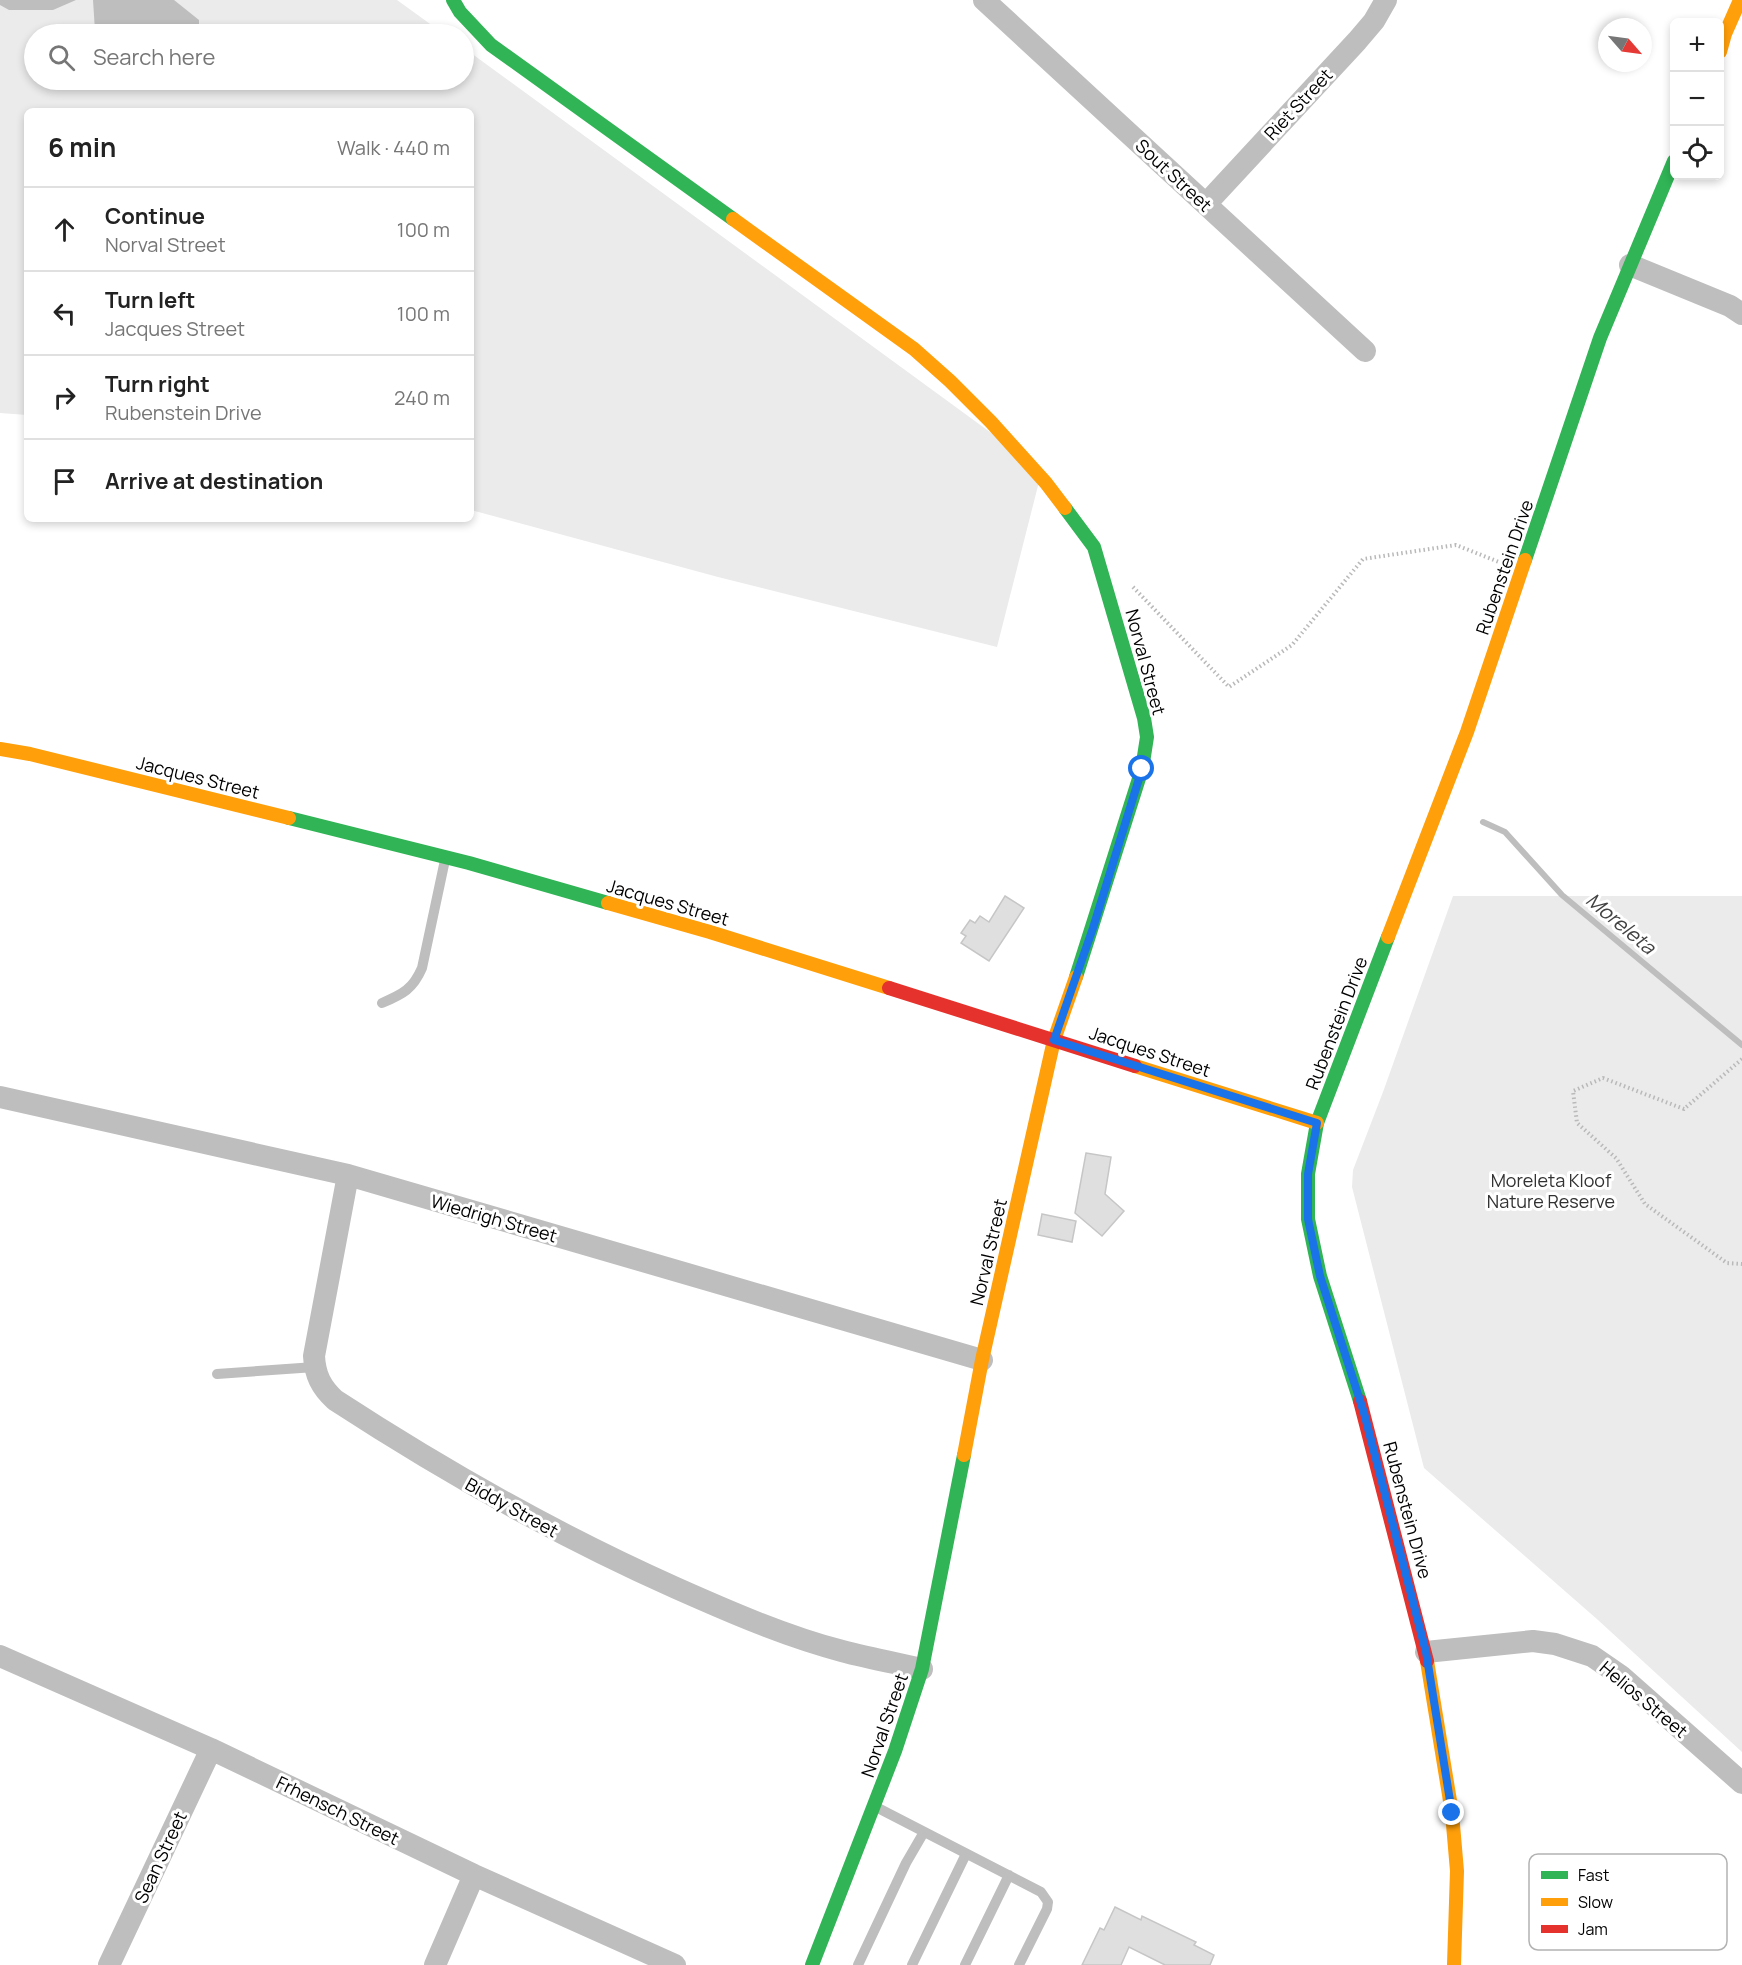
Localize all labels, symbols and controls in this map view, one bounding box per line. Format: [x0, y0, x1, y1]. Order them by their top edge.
north arrow [1598, 18, 1652, 72]
map controls [1670, 18, 1724, 180]
button: + [1670, 18, 1724, 72]
search box [24, 24, 474, 90]
icon: search [45, 41, 78, 74]
text: Search here [93, 42, 215, 72]
street label: Riet Street [1259, 63, 1337, 145]
button: − [1670, 72, 1724, 126]
button: locate [1670, 126, 1724, 180]
text: 6 min [48, 129, 116, 165]
street label: Sout Street [1131, 133, 1217, 217]
text: Walk · 440 m [337, 134, 450, 161]
text: Continue [105, 201, 205, 231]
icon: ahead [48, 213, 81, 246]
text: 100 m [397, 216, 450, 243]
text: Norval Street [105, 231, 226, 258]
text: Turn left [105, 285, 195, 315]
icon: left [48, 297, 81, 330]
text: 100 m [397, 300, 450, 327]
text: Jacques Street [105, 315, 245, 342]
text: Turn right [105, 369, 210, 399]
icon: right [48, 381, 81, 414]
text: 240 m [394, 384, 450, 411]
text: Rubenstein Drive [105, 399, 262, 426]
icon: arrive [48, 465, 81, 498]
text: Arrive at destination [105, 466, 323, 496]
street label: Rubenstein Drive [1470, 496, 1538, 638]
street label: Norval Street [1120, 606, 1172, 718]
street label: Jacques Street [134, 750, 262, 804]
route start [1128, 755, 1154, 781]
street label: Jacques Street [604, 873, 732, 931]
water label: Moreleta [1581, 886, 1662, 961]
street label: Rubenstein Drive [1300, 953, 1372, 1093]
street label: Jacques Street [1086, 1020, 1214, 1082]
park label: Moreleta Kloof Nature Reserve [1487, 1168, 1615, 1213]
street label: Wiedrigh Street [428, 1188, 560, 1248]
street label: Norval Street [964, 1196, 1012, 1308]
street label: Rubenstein Drive [1378, 1439, 1438, 1581]
street label: Biddy Street [461, 1472, 563, 1542]
street label: Helios Street [1595, 1655, 1693, 1743]
street label: Norval Street [855, 1670, 913, 1780]
street label: Frhensch Street [273, 1770, 403, 1850]
route end [1438, 1799, 1464, 1825]
street label: Sean Street [128, 1807, 192, 1907]
legend [1529, 1854, 1727, 1950]
text: Fast [1578, 1864, 1609, 1886]
text: Slow [1578, 1891, 1613, 1913]
text: Jam [1578, 1918, 1608, 1940]

